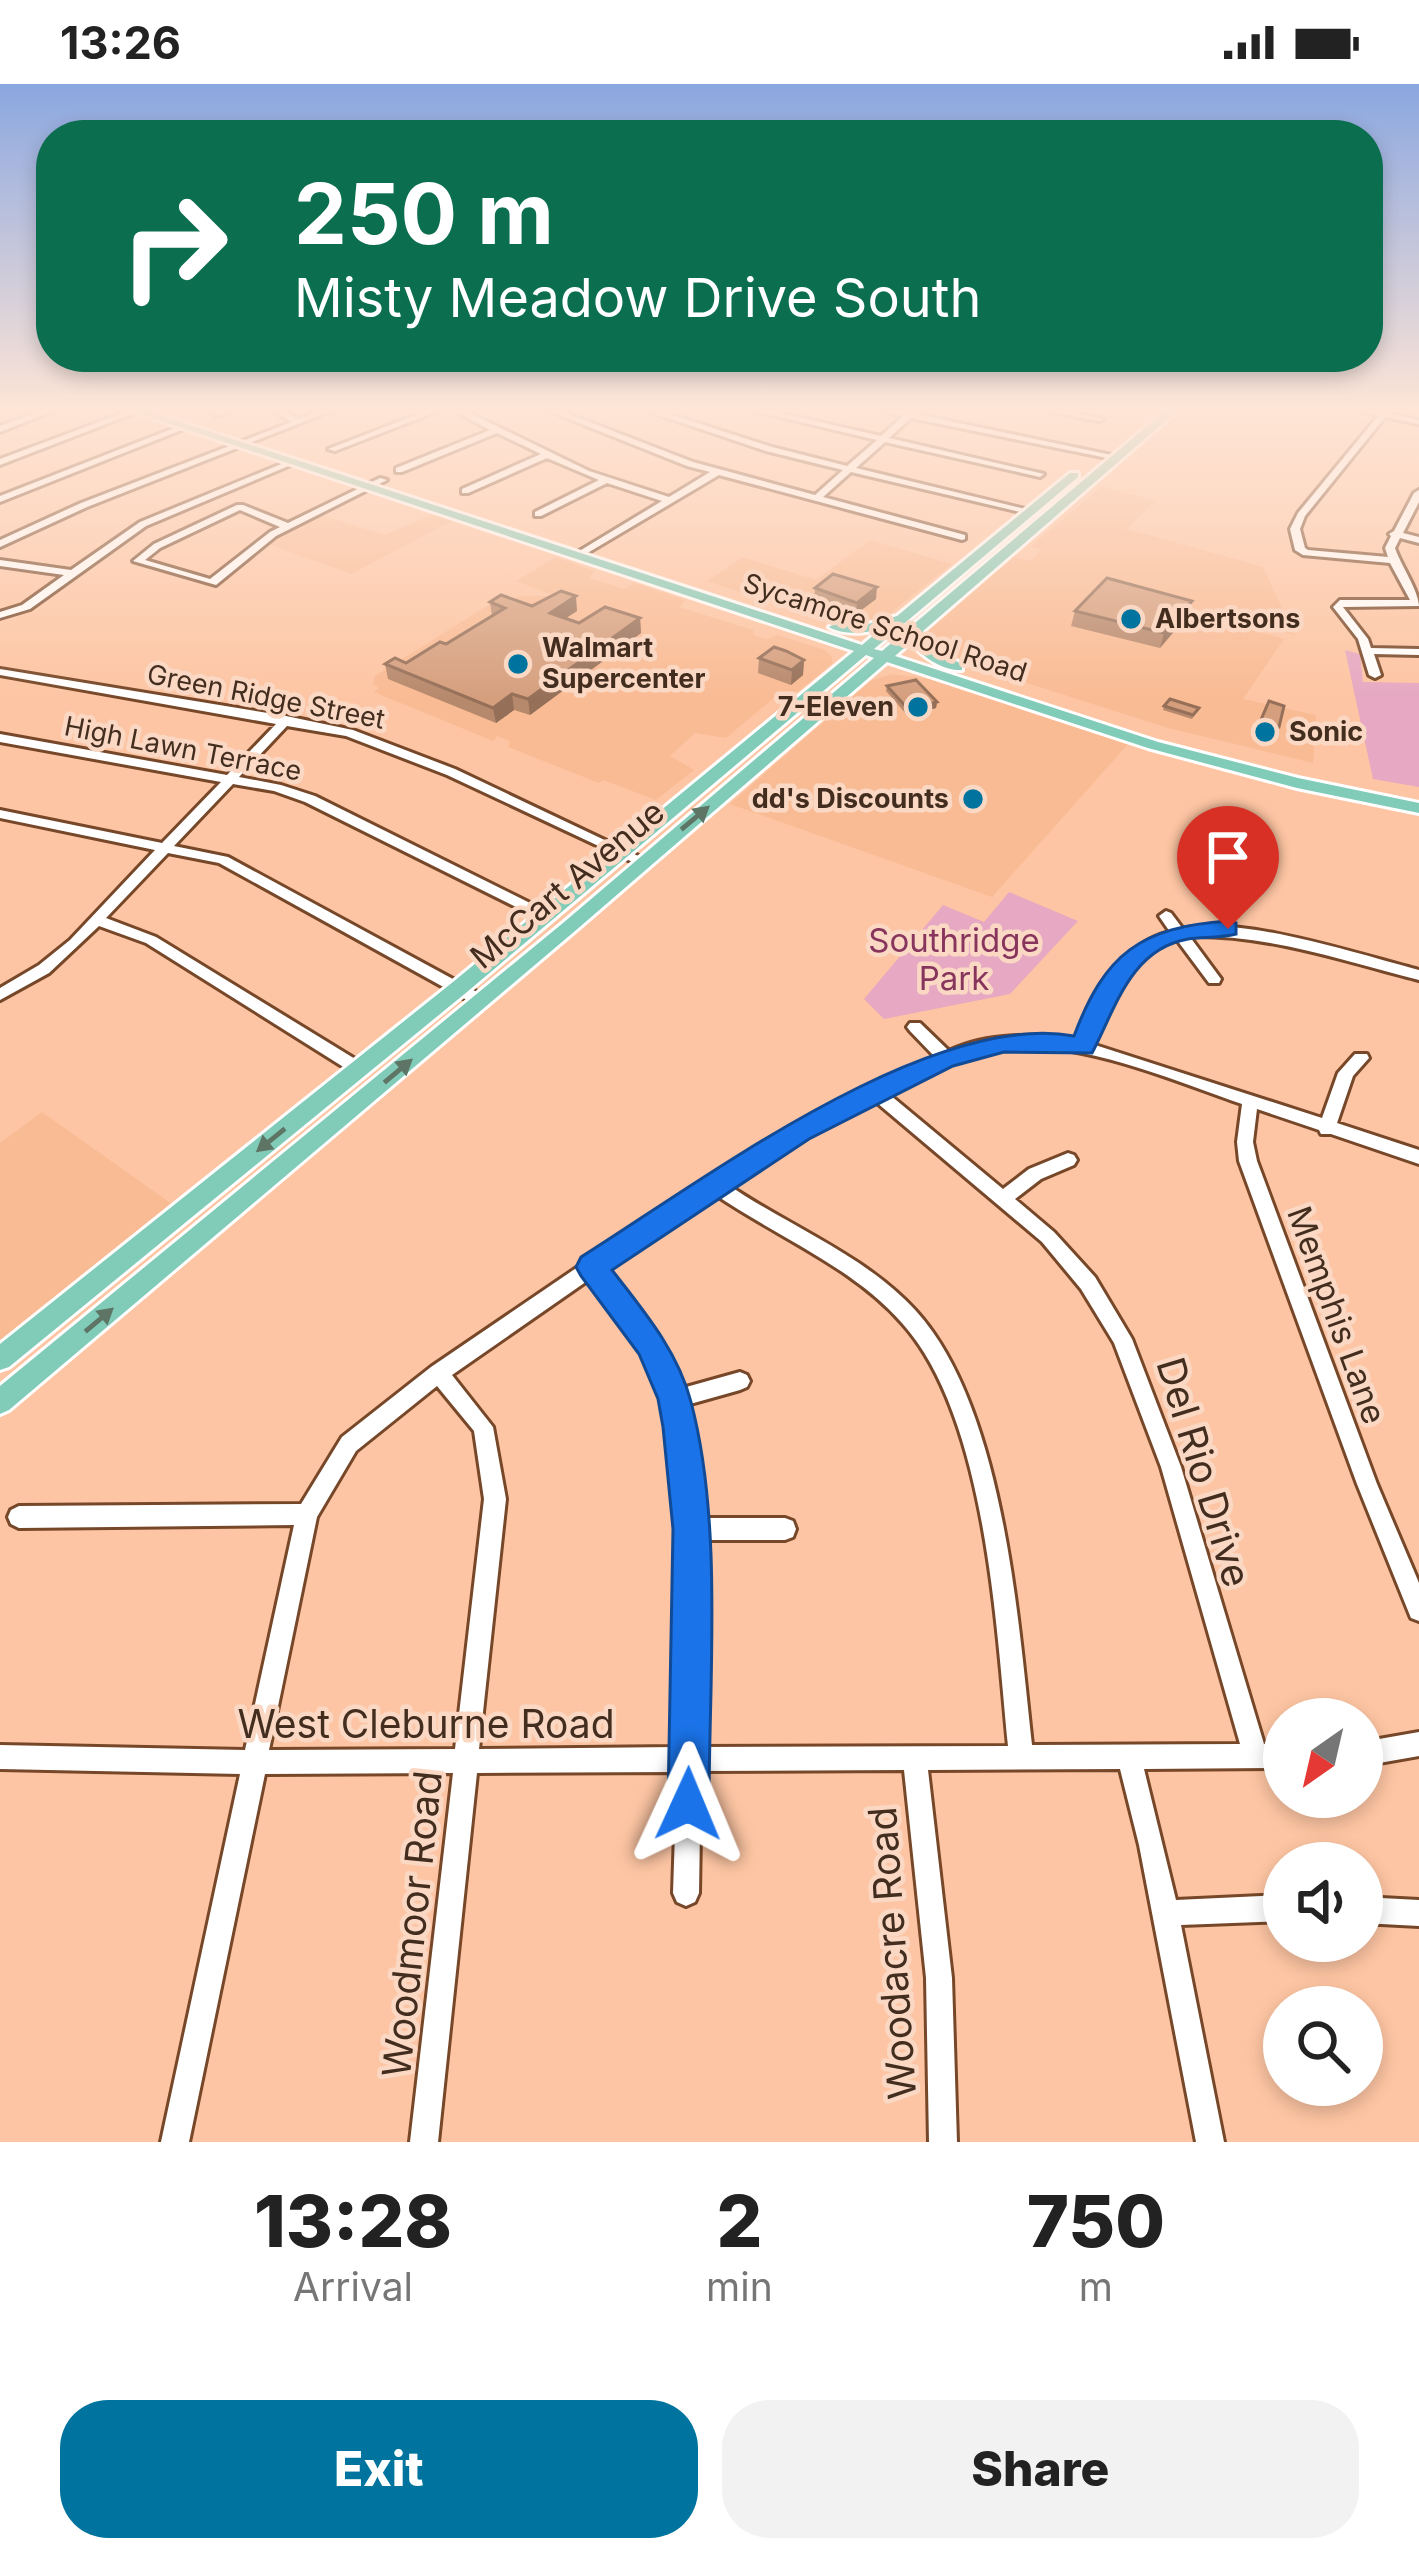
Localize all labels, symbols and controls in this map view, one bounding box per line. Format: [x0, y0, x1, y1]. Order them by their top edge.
text: 13:26 [60, 15, 181, 70]
text: 250 m [294, 163, 554, 264]
icon: right [96, 168, 252, 324]
text: Misty Meadow Drive South [294, 265, 981, 330]
street label: Sycamore School Road [739, 566, 1031, 689]
place label: Albertsons [1155, 602, 1300, 635]
marker: Albertsons [1118, 606, 1144, 632]
place label: Walmart Supercenter [542, 631, 705, 695]
marker: Walmart Supercenter [505, 651, 531, 677]
street label: Green Ridge Street [144, 657, 388, 736]
place label: 7-Eleven [778, 690, 894, 723]
marker: 7-Eleven [905, 694, 931, 720]
street label: High Lawn Terrace [62, 709, 304, 788]
place label: Sonic [1289, 715, 1363, 748]
marker: Sonic [1252, 719, 1278, 745]
place label: dd's Discounts [752, 782, 949, 815]
marker: dd's Discounts [960, 786, 986, 812]
street label: McCart Avenue [462, 791, 672, 977]
one-way arrow [680, 805, 710, 832]
pin [1177, 806, 1279, 929]
icon: arrive [1195, 824, 1261, 890]
park label: Southridge Park [868, 920, 1040, 998]
one-way arrow [383, 1058, 413, 1084]
one-way arrow [255, 1127, 286, 1152]
street label: Memphis Lane [1279, 1201, 1395, 1429]
one-way arrow [84, 1308, 114, 1334]
street label: Del Rio Drive [1147, 1352, 1262, 1592]
north arrow [1263, 1698, 1383, 1818]
map controls [1263, 1698, 1383, 2106]
street label: West Cleburne Road [237, 1700, 615, 1747]
position arrow [625, 1741, 751, 1867]
street label: Woodmoor Road [372, 1768, 451, 2079]
street label: Woodacre Road [858, 1805, 925, 2101]
button: sound [1263, 1842, 1383, 1962]
button: search [1263, 1986, 1383, 2106]
text: 13:28 [254, 2177, 452, 2264]
text: 2 [716, 2177, 762, 2264]
text: 750 [1027, 2177, 1165, 2264]
text: Arrival [293, 2263, 413, 2310]
text: min [706, 2263, 773, 2310]
text: m [1079, 2263, 1113, 2310]
button: Exit [60, 2400, 698, 2538]
button: Share [722, 2400, 1359, 2538]

